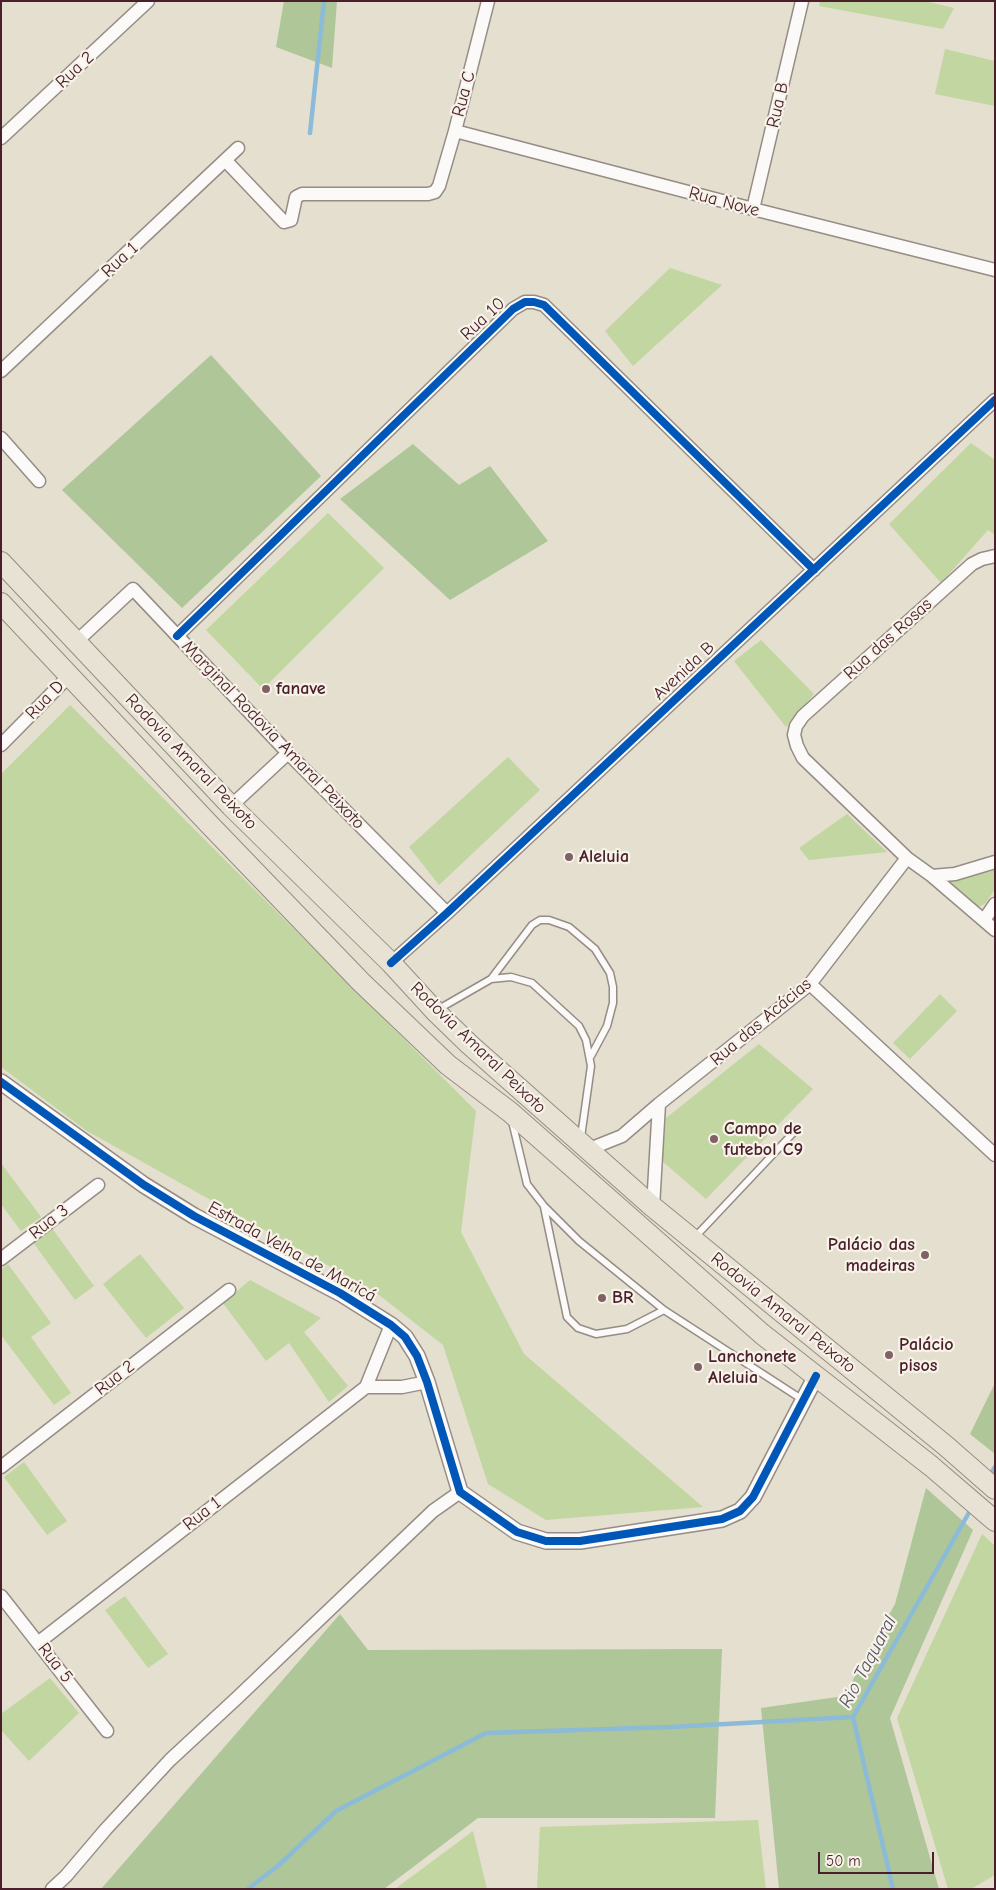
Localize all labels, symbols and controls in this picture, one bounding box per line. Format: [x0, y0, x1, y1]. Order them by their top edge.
street label: Rua 2 [51, 47, 99, 93]
street label: Rua C [448, 69, 480, 119]
street label: Rua B [762, 80, 794, 130]
street label: Rua Nove [686, 182, 762, 222]
street label: Rua 1 [97, 238, 143, 282]
street label: Rua 10 [456, 293, 510, 345]
street label: Rua das Rosas [839, 594, 937, 684]
street label: Marginal Rodovia Amaral Peixoto [177, 636, 369, 834]
street label: Avenida B [649, 637, 719, 705]
street label: Rua D [21, 676, 69, 724]
place label: fanave [276, 678, 326, 700]
marker: fanave [260, 683, 272, 695]
street label: Rodovia Amaral Peixoto [121, 690, 261, 834]
place label: Aleluia [579, 846, 629, 868]
marker: Aleluia [563, 851, 575, 863]
street label: Rua das Acácias [706, 973, 816, 1071]
street label: Rodovia Amaral Peixoto [406, 978, 550, 1118]
place label: Campo de futebol C9 [724, 1118, 803, 1160]
marker: Campo de futebol C9 [708, 1133, 720, 1145]
street label: Estrada Velha de Maricá [204, 1197, 380, 1307]
street label: Rua 3 [25, 1200, 73, 1244]
place label: Palácio das madeiras [828, 1234, 915, 1276]
street label: Rodovia Amaral Peixoto [706, 1248, 860, 1378]
marker: Palácio das madeiras [919, 1249, 931, 1261]
place label: BR [612, 1287, 633, 1309]
marker: BR [596, 1292, 608, 1304]
place label: Palácio pisos [899, 1334, 954, 1376]
place label: Lanchonete Aleluia [708, 1346, 796, 1388]
marker: Palácio pisos [883, 1349, 895, 1361]
street label: Rua 2 [91, 1356, 139, 1400]
marker: Lanchonete Aleluia [692, 1361, 704, 1373]
street label: Rua 1 [179, 1492, 225, 1536]
water label: Rio Taquaral [834, 1612, 902, 1712]
street label: Rua 5 [33, 1639, 77, 1687]
scale bar [821, 1842, 937, 1874]
text: 50 m [826, 1852, 861, 1870]

